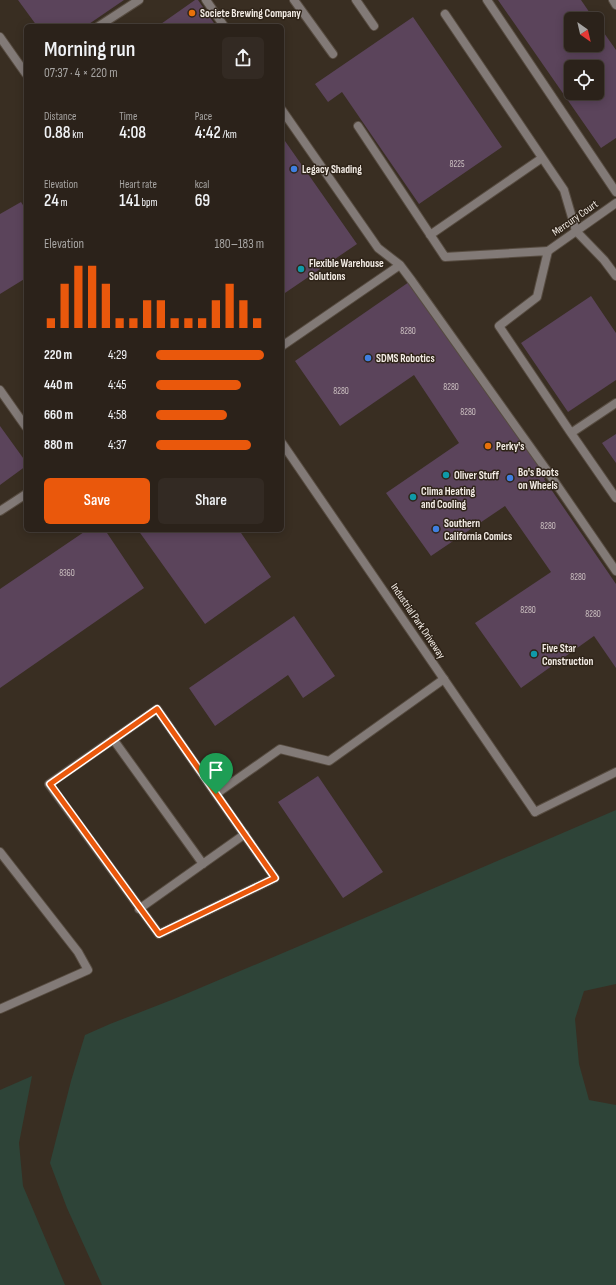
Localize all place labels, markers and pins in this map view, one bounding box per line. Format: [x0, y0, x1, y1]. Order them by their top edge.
place label: Societe Brewing Company [200, 7, 301, 20]
marker: Societe Brewing Company [187, 8, 197, 18]
place label: Legacy Shading [302, 163, 362, 176]
marker: Legacy Shading [289, 164, 299, 174]
place label: Flexible Warehouse Solutions [309, 257, 384, 283]
marker: Flexible Warehouse Solutions [296, 264, 306, 274]
place label: SDMS Robotics [376, 352, 435, 365]
marker: SDMS Robotics [363, 353, 373, 363]
place label: Perky's [496, 440, 525, 453]
marker: Perky's [483, 441, 493, 451]
place label: Bo's Boots on Wheels [518, 466, 559, 492]
place label: Oliver Stuff [454, 469, 499, 482]
marker: Oliver Stuff [441, 470, 451, 480]
marker: Bo's Boots on Wheels [505, 473, 515, 483]
place label: Clima Heating and Cooling [421, 485, 476, 511]
marker: Clima Heating and Cooling [408, 492, 418, 502]
place label: Southern California Comics [444, 517, 512, 543]
marker: Southern California Comics [431, 524, 441, 534]
place label: Five Star Construction [542, 642, 594, 668]
marker: Five Star Construction [529, 649, 539, 659]
pin [199, 753, 233, 794]

